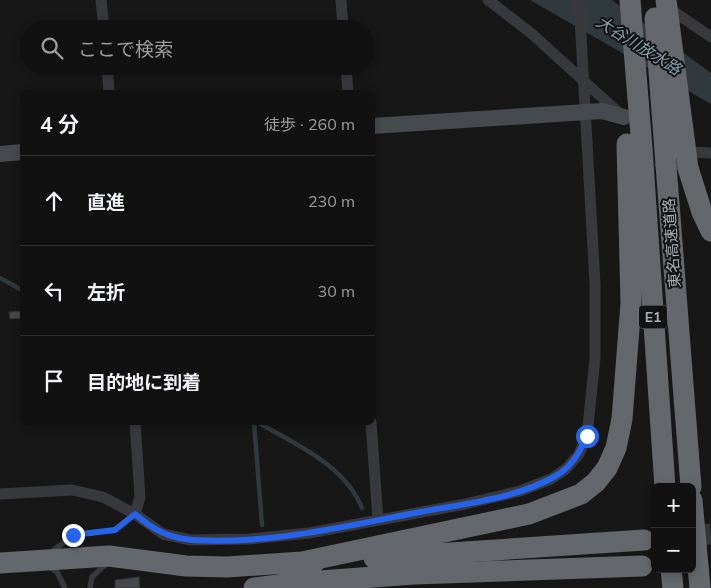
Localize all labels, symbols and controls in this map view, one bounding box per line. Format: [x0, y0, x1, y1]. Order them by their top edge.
water label: 大谷川放水路 [593, 11, 687, 80]
search box [20, 20, 375, 75]
icon: search [38, 34, 66, 62]
text: ここで検索 [78, 37, 173, 61]
text: 4 分 [40, 111, 79, 137]
text: 徒歩 · 260 m [264, 114, 355, 134]
icon: ahead [40, 187, 68, 215]
text: 直進 [87, 190, 125, 214]
text: 230 m [308, 191, 355, 211]
street label: 東名高速道路 [659, 197, 684, 289]
icon: left [40, 277, 68, 305]
text: 左折 [87, 280, 125, 304]
text: 30 m [318, 281, 355, 301]
road number: E1 [639, 306, 667, 328]
icon: arrive [40, 367, 68, 395]
text: 目的地に到着 [87, 370, 201, 394]
route start [576, 425, 599, 448]
map controls [651, 483, 696, 573]
button: + [651, 483, 696, 528]
route end [62, 524, 85, 547]
button: − [651, 528, 696, 573]

